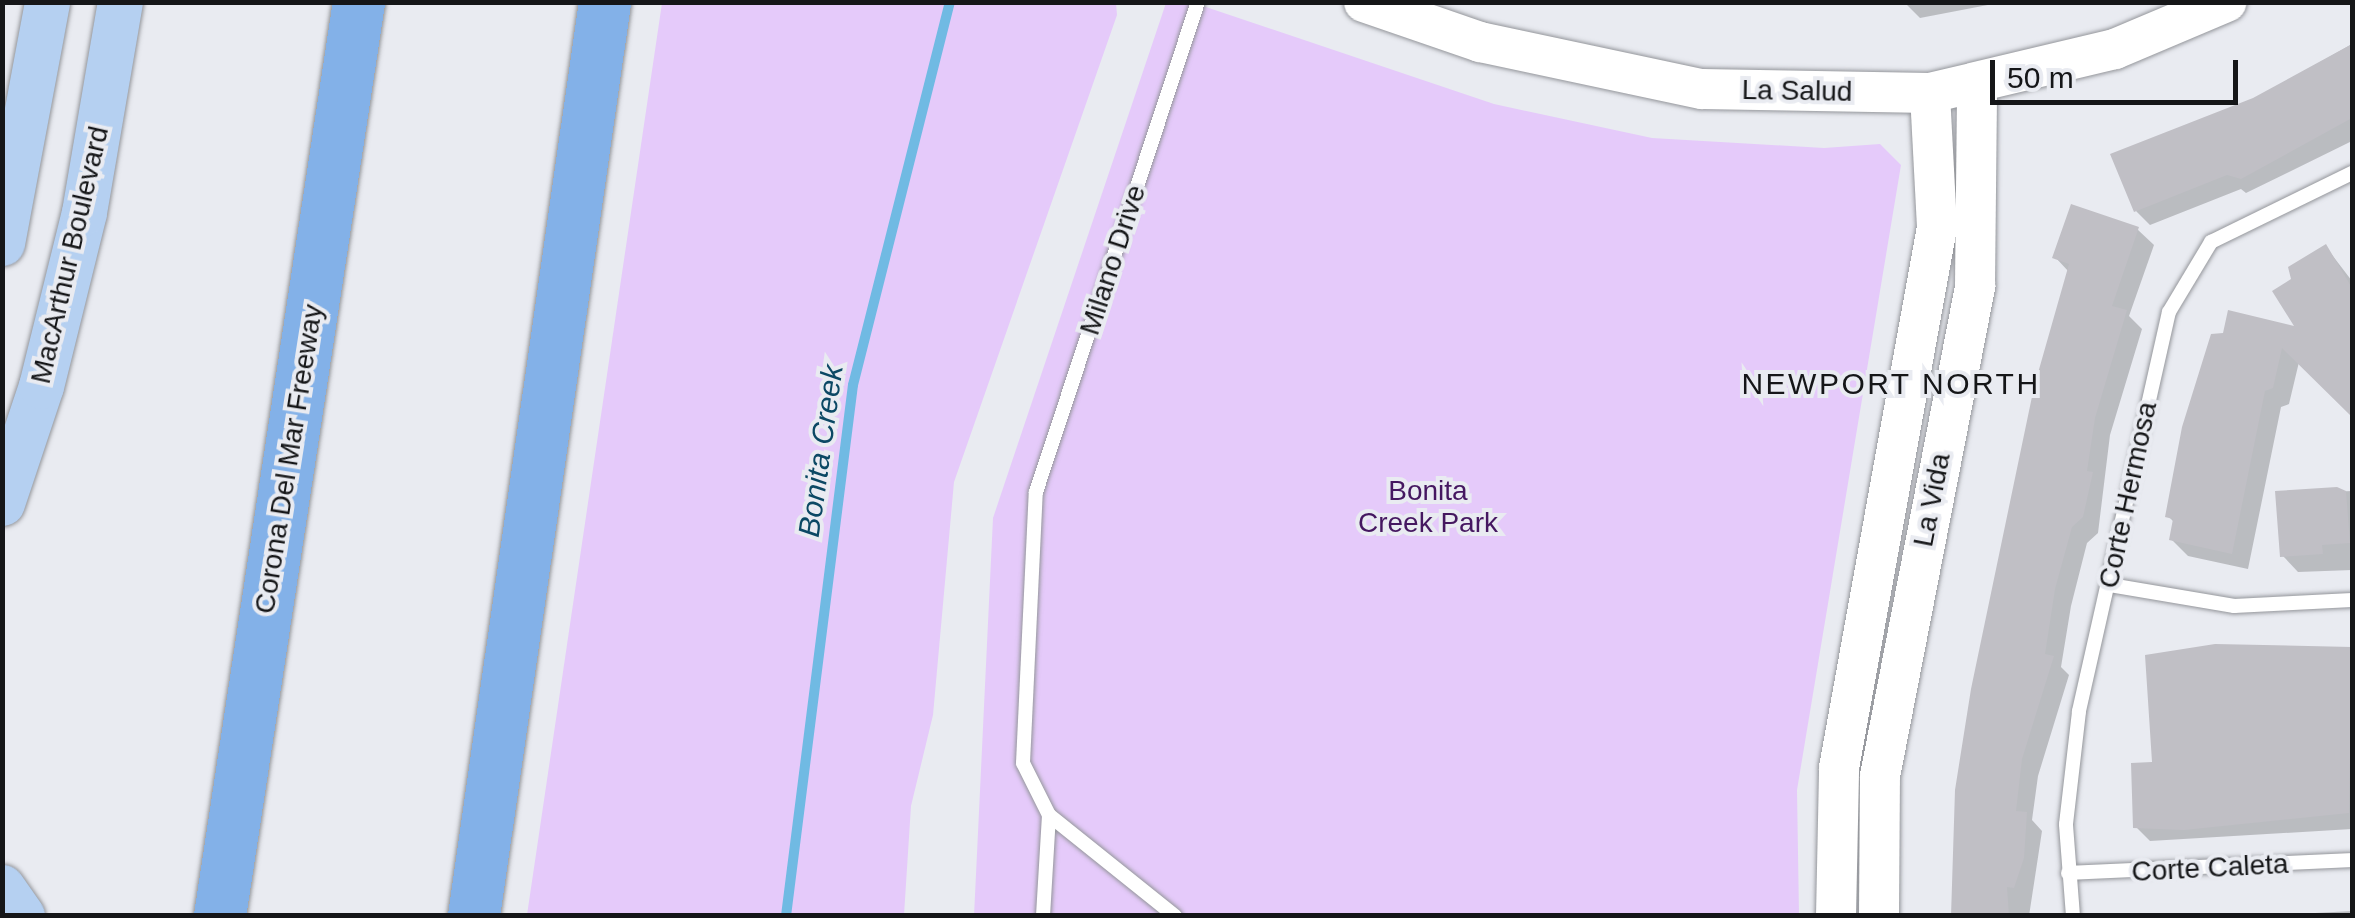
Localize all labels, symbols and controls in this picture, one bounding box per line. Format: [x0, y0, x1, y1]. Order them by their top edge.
scale bar [1995, 40, 2242, 102]
text: 50 m [2007, 61, 2074, 94]
street label: La Salud [1741, 73, 1853, 109]
street label: MacArthur Boulevard [24, 123, 116, 387]
street label: Milano Drive [1073, 181, 1153, 339]
street label: Corona Del Mar Freeway [248, 302, 330, 616]
water label: Bonita Creek [791, 363, 851, 539]
district label: NEWPORT NORTH [1741, 366, 2041, 402]
street label: Corte Hermosa [2092, 399, 2164, 591]
street label: La Vida [1906, 450, 1958, 550]
park label: Bonita Creek Park [1358, 474, 1498, 540]
street label: Corte Caleta [2131, 847, 2289, 889]

